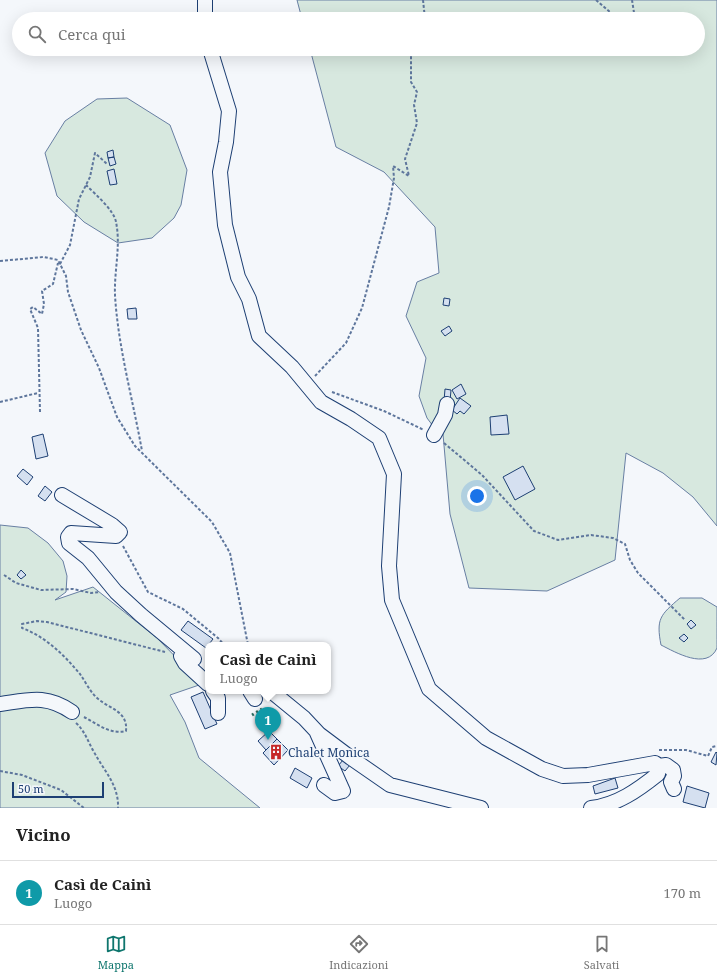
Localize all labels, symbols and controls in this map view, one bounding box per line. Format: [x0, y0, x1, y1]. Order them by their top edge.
search box [12, 12, 705, 56]
icon: search [26, 23, 48, 45]
text: Cerca qui [58, 24, 126, 44]
your location [467, 486, 487, 506]
popup [205, 642, 331, 694]
text: Casì de Cainì [219, 649, 317, 669]
text: Luogo [219, 669, 258, 687]
pin: 1 [255, 707, 281, 740]
building icon: Chalet Monica [267, 743, 285, 761]
place label: Chalet Monica [288, 744, 370, 761]
scale bar [12, 780, 104, 799]
text: 50 m [18, 781, 44, 796]
text: Vicino [16, 823, 71, 846]
text: Casì de Cainì [54, 874, 151, 894]
text: 1 [25, 884, 33, 902]
text: 170 m [664, 884, 701, 902]
text: Luogo [54, 894, 92, 912]
tab: Mappa [98, 933, 134, 972]
tab: Indicazioni [329, 933, 388, 972]
tab: Salvati [584, 933, 619, 972]

